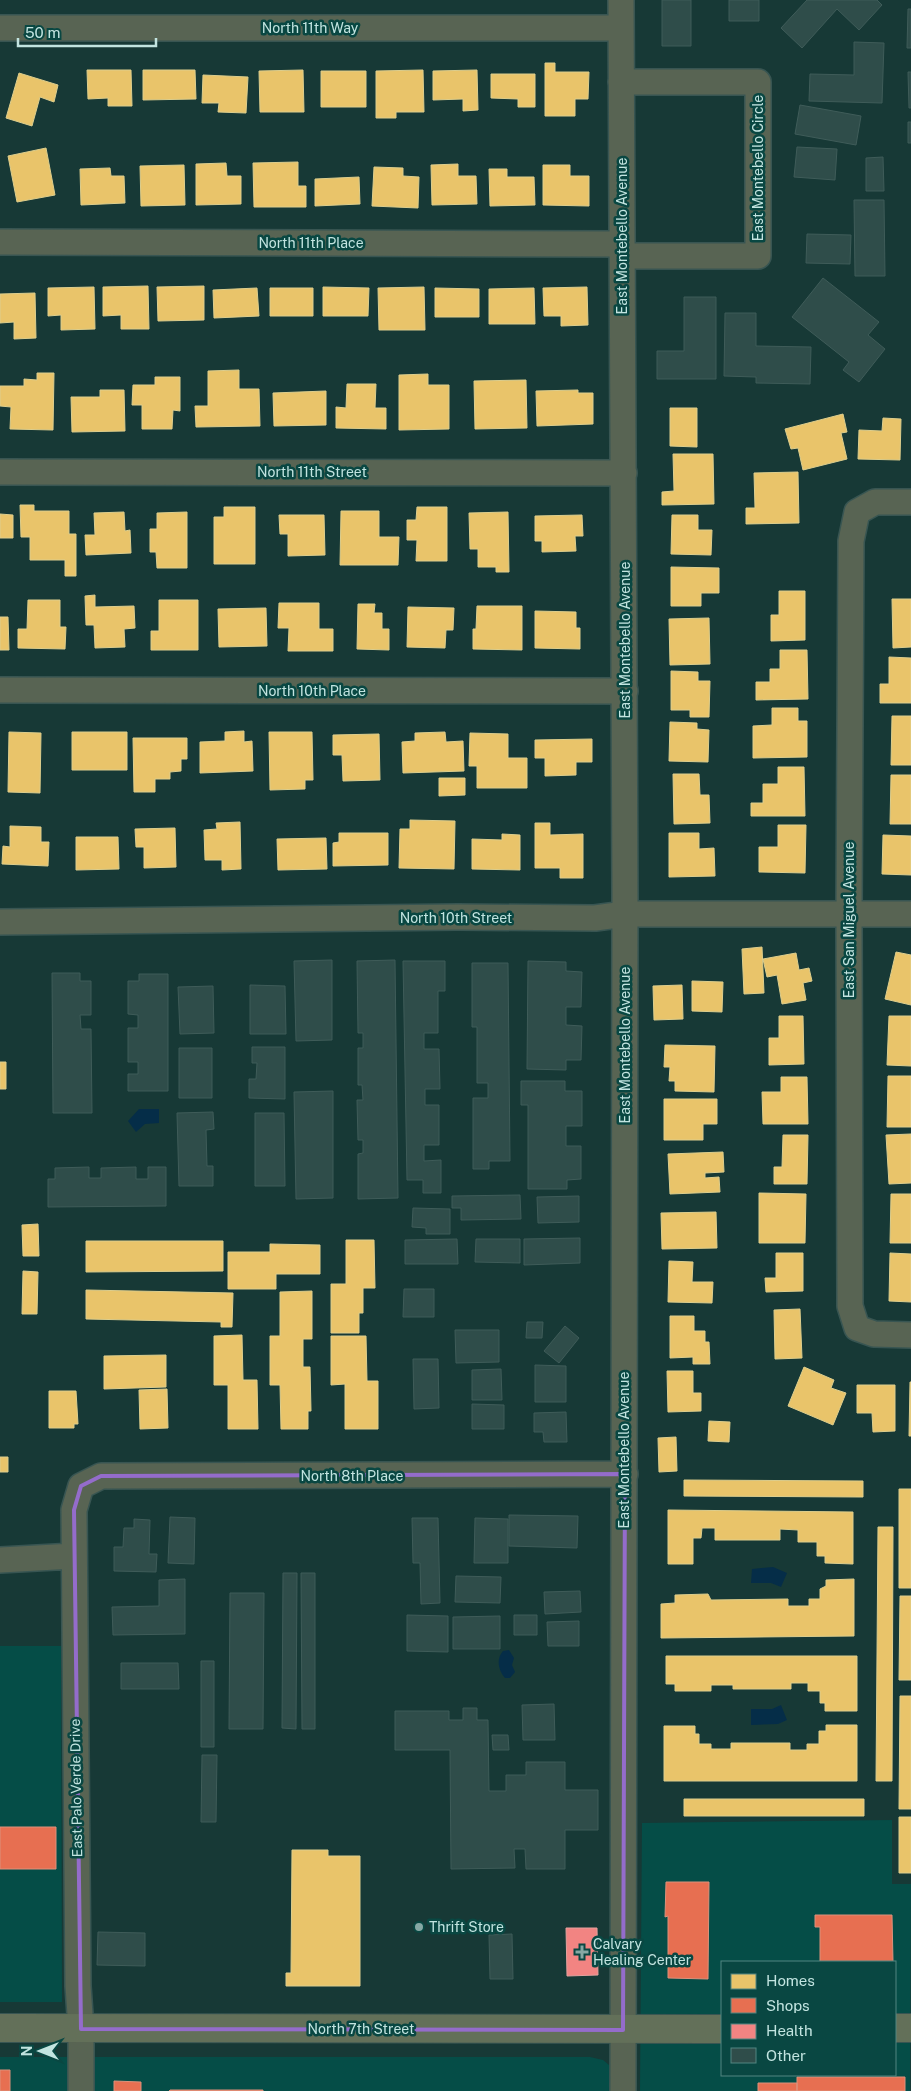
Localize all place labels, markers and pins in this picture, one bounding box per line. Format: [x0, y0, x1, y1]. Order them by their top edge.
place label: Thrift Store [429, 1919, 504, 1935]
marker: Thrift Store [413, 1921, 425, 1933]
place label: Calvary Healing Center [593, 1936, 691, 1968]
marker: Calvary Healing Center [575, 1945, 589, 1959]

